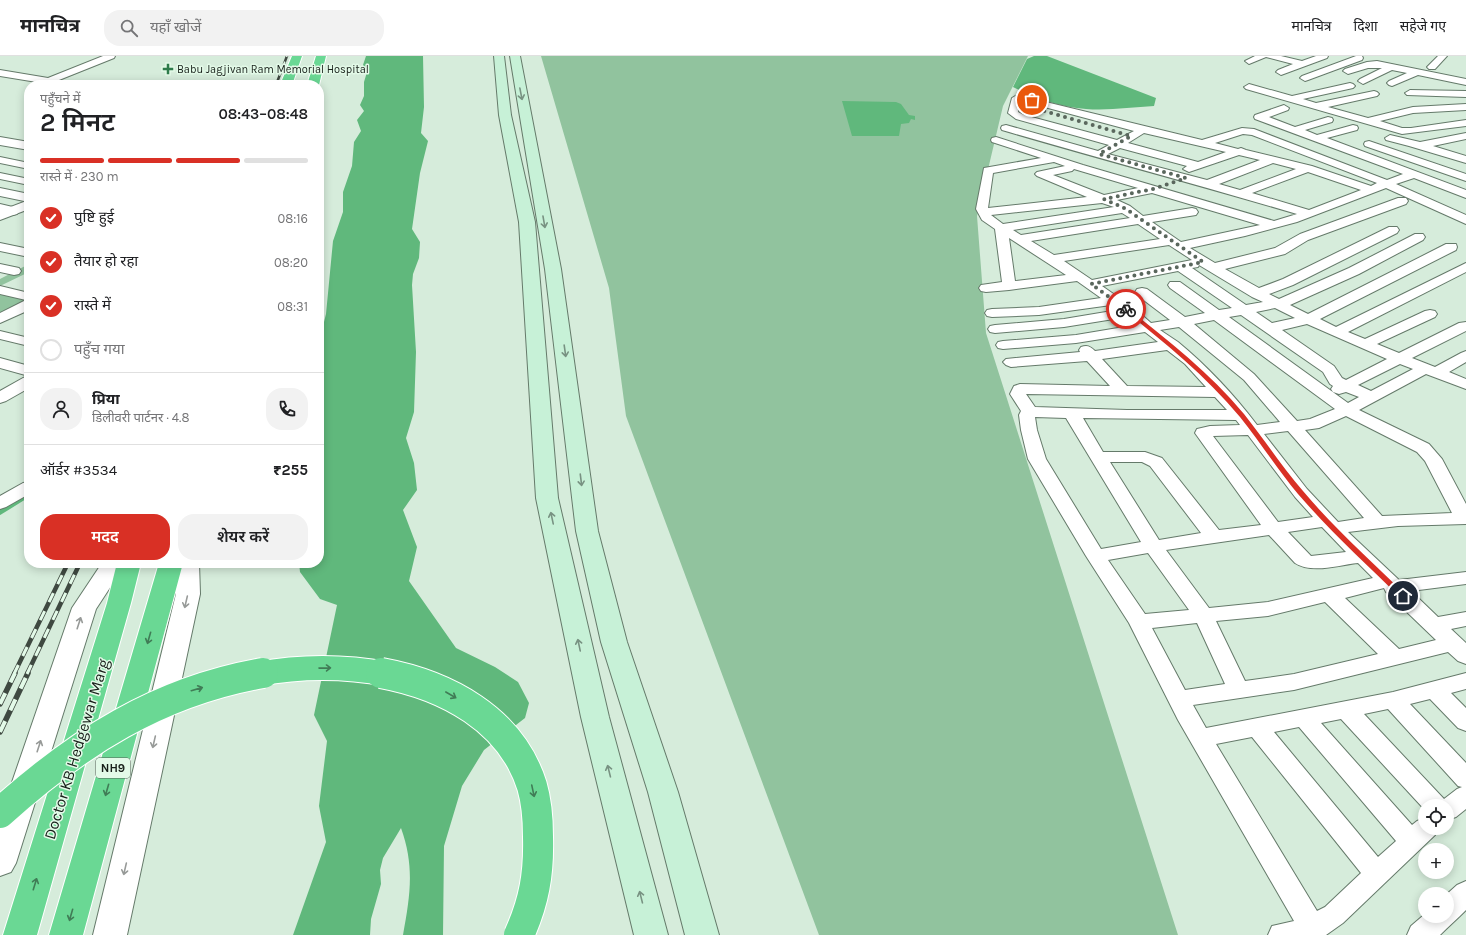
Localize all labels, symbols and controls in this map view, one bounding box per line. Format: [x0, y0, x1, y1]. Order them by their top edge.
search box [104, 10, 384, 46]
text: मानचित्र [20, 15, 80, 37]
icon: search [118, 17, 140, 39]
text: यहाँ खोजें [150, 18, 201, 36]
text: मानचित्र [1292, 18, 1332, 35]
text: दिशा [1354, 18, 1378, 35]
text: सहेजे गए [1400, 18, 1446, 35]
marker: Babu Jagjivan Ram Memorial Hospital [162, 63, 174, 75]
place label: Babu Jagjivan Ram Memorial Hospital [177, 63, 369, 76]
pin [1015, 83, 1049, 117]
one-way arrow [517, 88, 525, 101]
icon: bag [1021, 89, 1043, 111]
text: पहुँचने में [40, 91, 81, 106]
text: 08:43–08:48 [218, 105, 308, 123]
text: 2 मिनट [40, 107, 115, 138]
text: रास्ते में · 230 m [40, 169, 119, 184]
icon: check [40, 207, 62, 229]
text: पुष्टि हुई [74, 208, 114, 226]
text: 08:16 [278, 211, 308, 226]
one-way arrow [541, 215, 549, 228]
icon: check [40, 251, 62, 273]
text: तैयार हो रहा [74, 252, 138, 270]
text: 08:20 [274, 255, 308, 270]
courier [1106, 289, 1146, 329]
icon: check [40, 295, 62, 317]
text: रास्ते में [74, 296, 111, 314]
icon: bike [1115, 298, 1137, 320]
text: 08:31 [277, 299, 308, 314]
text: पहुँच गया [74, 340, 125, 358]
one-way arrow [561, 344, 569, 357]
button: person [40, 388, 82, 430]
button: phone [266, 388, 308, 430]
text: प्रिया [92, 390, 120, 408]
text: डिलीवरी पार्टनर · 4.8 [92, 410, 189, 425]
text: ऑर्डर #3534 [40, 461, 117, 479]
text: ₹255 [273, 461, 308, 479]
one-way arrow [577, 473, 585, 486]
one-way arrow [547, 511, 555, 524]
button: मदद [40, 514, 170, 560]
button: शेयर करें [178, 514, 308, 560]
pin [1386, 579, 1420, 613]
icon: home [1392, 585, 1414, 607]
one-way arrow [182, 595, 190, 608]
one-way arrow [76, 617, 84, 629]
one-way arrow [145, 631, 152, 644]
one-way arrow [575, 639, 583, 652]
street label: Doctor KB Hedgewar Marg [40, 657, 113, 842]
one-way arrow [318, 664, 331, 672]
one-way arrow [191, 685, 204, 692]
one-way arrow [445, 692, 457, 700]
one-way arrow [150, 735, 157, 748]
one-way arrow [35, 741, 43, 753]
road number: NH9 [96, 758, 130, 778]
one-way arrow [605, 765, 612, 778]
one-way arrow [102, 783, 110, 796]
one-way arrow [529, 785, 537, 798]
map controls [1418, 799, 1454, 923]
button: locate [1418, 799, 1454, 835]
button: + [1418, 843, 1454, 879]
one-way arrow [121, 862, 128, 875]
one-way arrow [32, 878, 39, 891]
button: − [1418, 887, 1454, 923]
one-way arrow [637, 891, 644, 904]
one-way arrow [67, 908, 75, 921]

